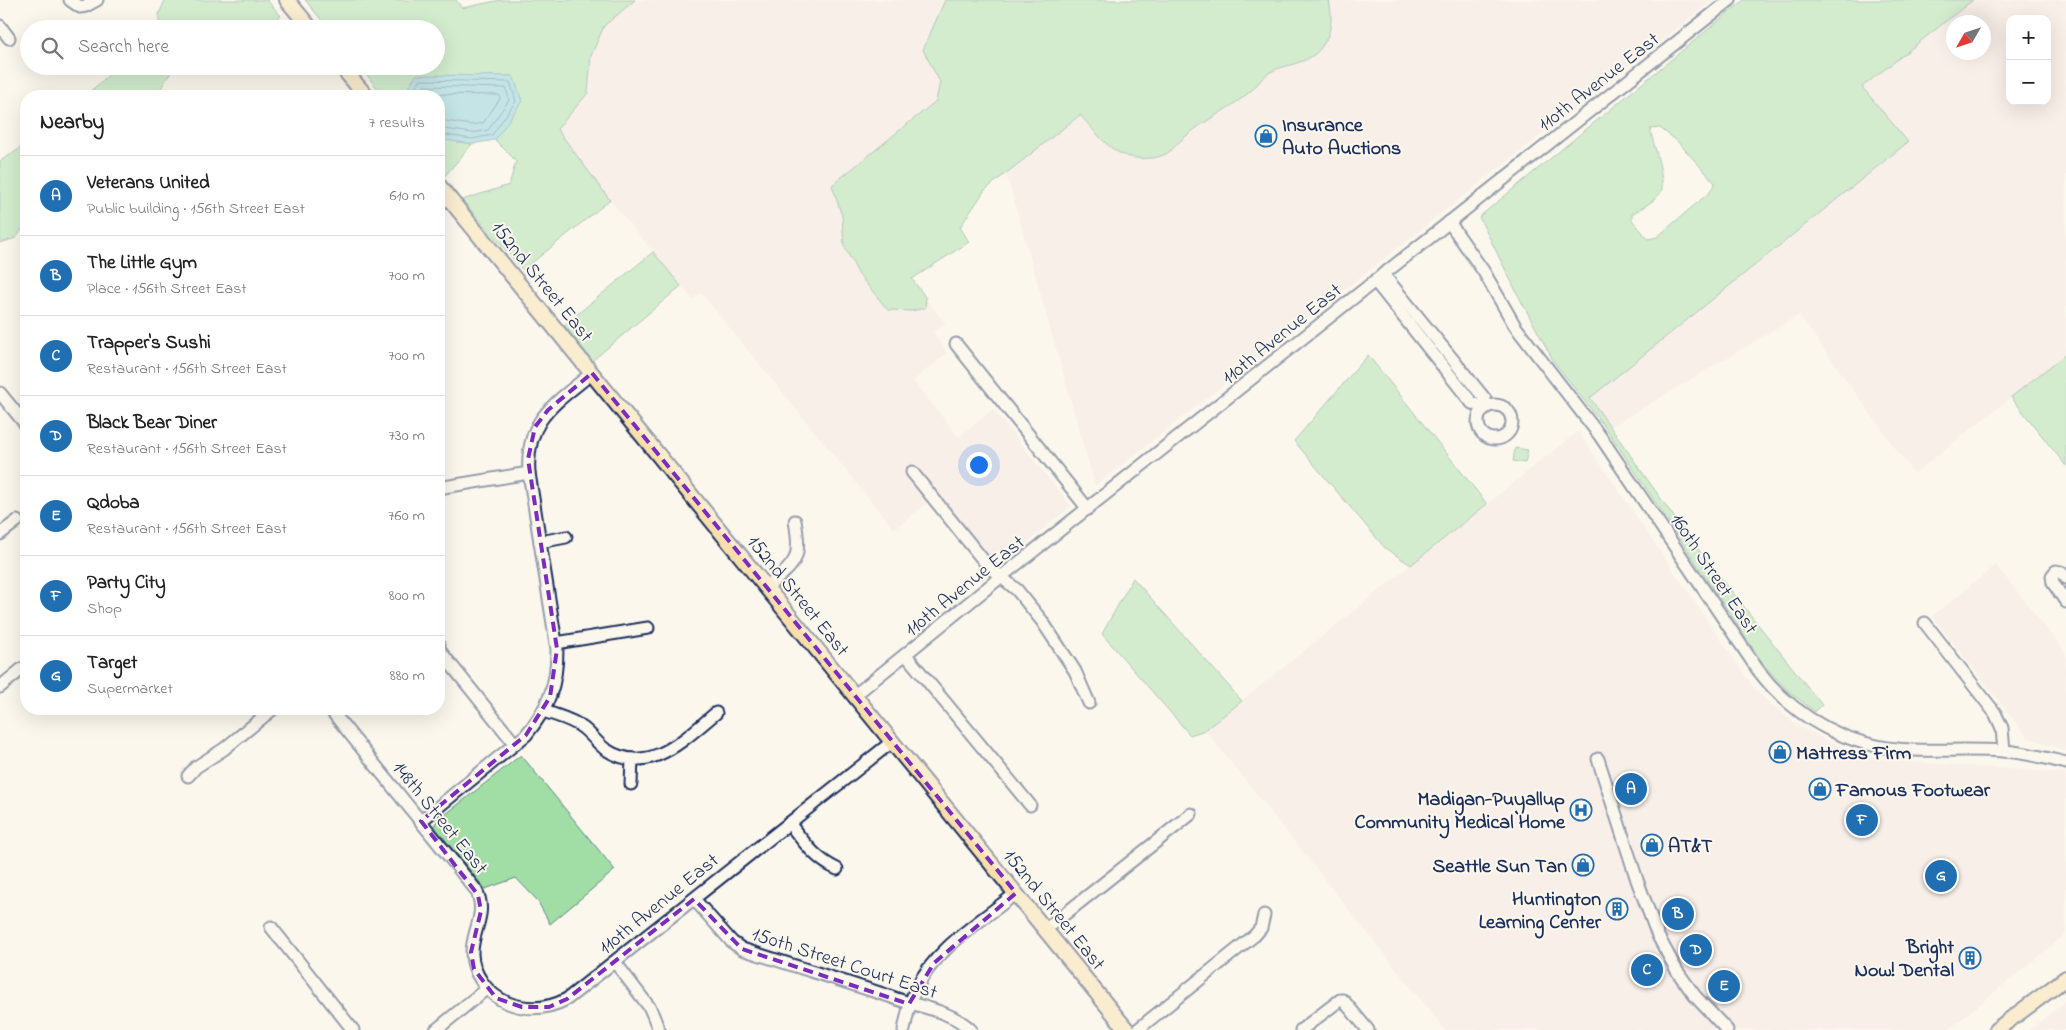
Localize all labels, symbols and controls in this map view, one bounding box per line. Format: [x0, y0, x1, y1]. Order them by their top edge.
north arrow [1946, 15, 1991, 60]
map controls [2006, 15, 2051, 105]
button: + [2006, 15, 2051, 60]
search box [20, 20, 445, 75]
street label: 110th Avenue East [1533, 26, 1667, 140]
icon: search [38, 34, 66, 62]
text: Search here [78, 34, 169, 61]
button: − [2006, 60, 2051, 105]
text: Nearby [40, 108, 104, 138]
text: 7 results [369, 111, 425, 135]
place label: Insurance Auto Auctions [1282, 112, 1401, 164]
shop icon: Insurance Auto Auctions [1254, 124, 1278, 148]
text: Veterans United [87, 170, 210, 197]
text: A [51, 184, 61, 208]
text: 610 m [390, 184, 425, 208]
text: Public building · 156th Street East [87, 197, 305, 221]
street label: 152nd Street East [483, 216, 599, 350]
text: The Little Gym [87, 250, 197, 277]
text: B [51, 264, 61, 288]
text: 700 m [388, 264, 425, 288]
text: Place · 156th Street East [87, 277, 247, 301]
street label: 110th Avenue East [1216, 277, 1349, 393]
text: Trapper's Sushi [87, 330, 211, 357]
text: C [52, 344, 60, 368]
text: 700 m [388, 344, 425, 368]
text: Restaurant · 156th Street East [87, 357, 287, 381]
text: Black Bear Diner [87, 410, 217, 437]
text: D [50, 424, 62, 448]
text: 730 m [388, 424, 425, 448]
text: Restaurant · 156th Street East [87, 437, 287, 461]
your location [966, 452, 992, 478]
text: Qdoba [87, 490, 140, 517]
text: E [51, 504, 61, 528]
text: 760 m [388, 504, 425, 528]
street label: 160th Street East [1662, 508, 1764, 641]
text: Restaurant · 156th Street East [87, 517, 287, 541]
street label: 110th Avenue East [899, 529, 1032, 645]
street label: 152nd Street East [739, 530, 855, 664]
text: Party City [87, 570, 166, 597]
text: F [51, 584, 61, 608]
text: 800 m [389, 584, 425, 608]
text: Shop [87, 597, 122, 621]
text: Target [87, 650, 137, 677]
text: G [51, 664, 61, 688]
text: 880 m [390, 664, 425, 688]
text: Supermarket [87, 677, 173, 701]
shop icon: Mattress Firm [1768, 740, 1792, 764]
place label: Mattress Firm [1796, 740, 1912, 769]
street label: 148th Street East [384, 756, 494, 882]
pin: A [1615, 770, 1647, 808]
shop icon: Famous Footwear [1808, 777, 1832, 801]
place label: Famous Footwear [1835, 777, 1991, 806]
place label: Madigan-Puyallup Community Medical Home [1354, 786, 1566, 839]
hospital icon: Madigan-Puyallup Community Medical Home [1569, 798, 1593, 822]
pin: F [1846, 801, 1878, 839]
shop icon: AT&T [1640, 833, 1664, 857]
place label: AT&T [1668, 833, 1713, 862]
street label: 152nd Street East [995, 844, 1111, 978]
street label: 110th Avenue East [593, 847, 726, 963]
place label: Seattle Sun Tan [1432, 853, 1567, 882]
shop icon: Seattle Sun Tan [1571, 853, 1595, 877]
pin: G [1925, 857, 1957, 895]
place label: Huntington Learning Center [1479, 886, 1602, 939]
pin: B [1662, 895, 1694, 933]
building icon: Huntington Learning Center [1605, 897, 1629, 921]
street label: 150th Street Court East [748, 921, 941, 1008]
pin: D [1680, 931, 1712, 969]
place label: Bright Now! Dental [1855, 934, 1954, 986]
building icon: Bright Now! Dental [1958, 946, 1982, 970]
pin: C [1631, 951, 1663, 989]
pin: E [1708, 967, 1740, 1005]

